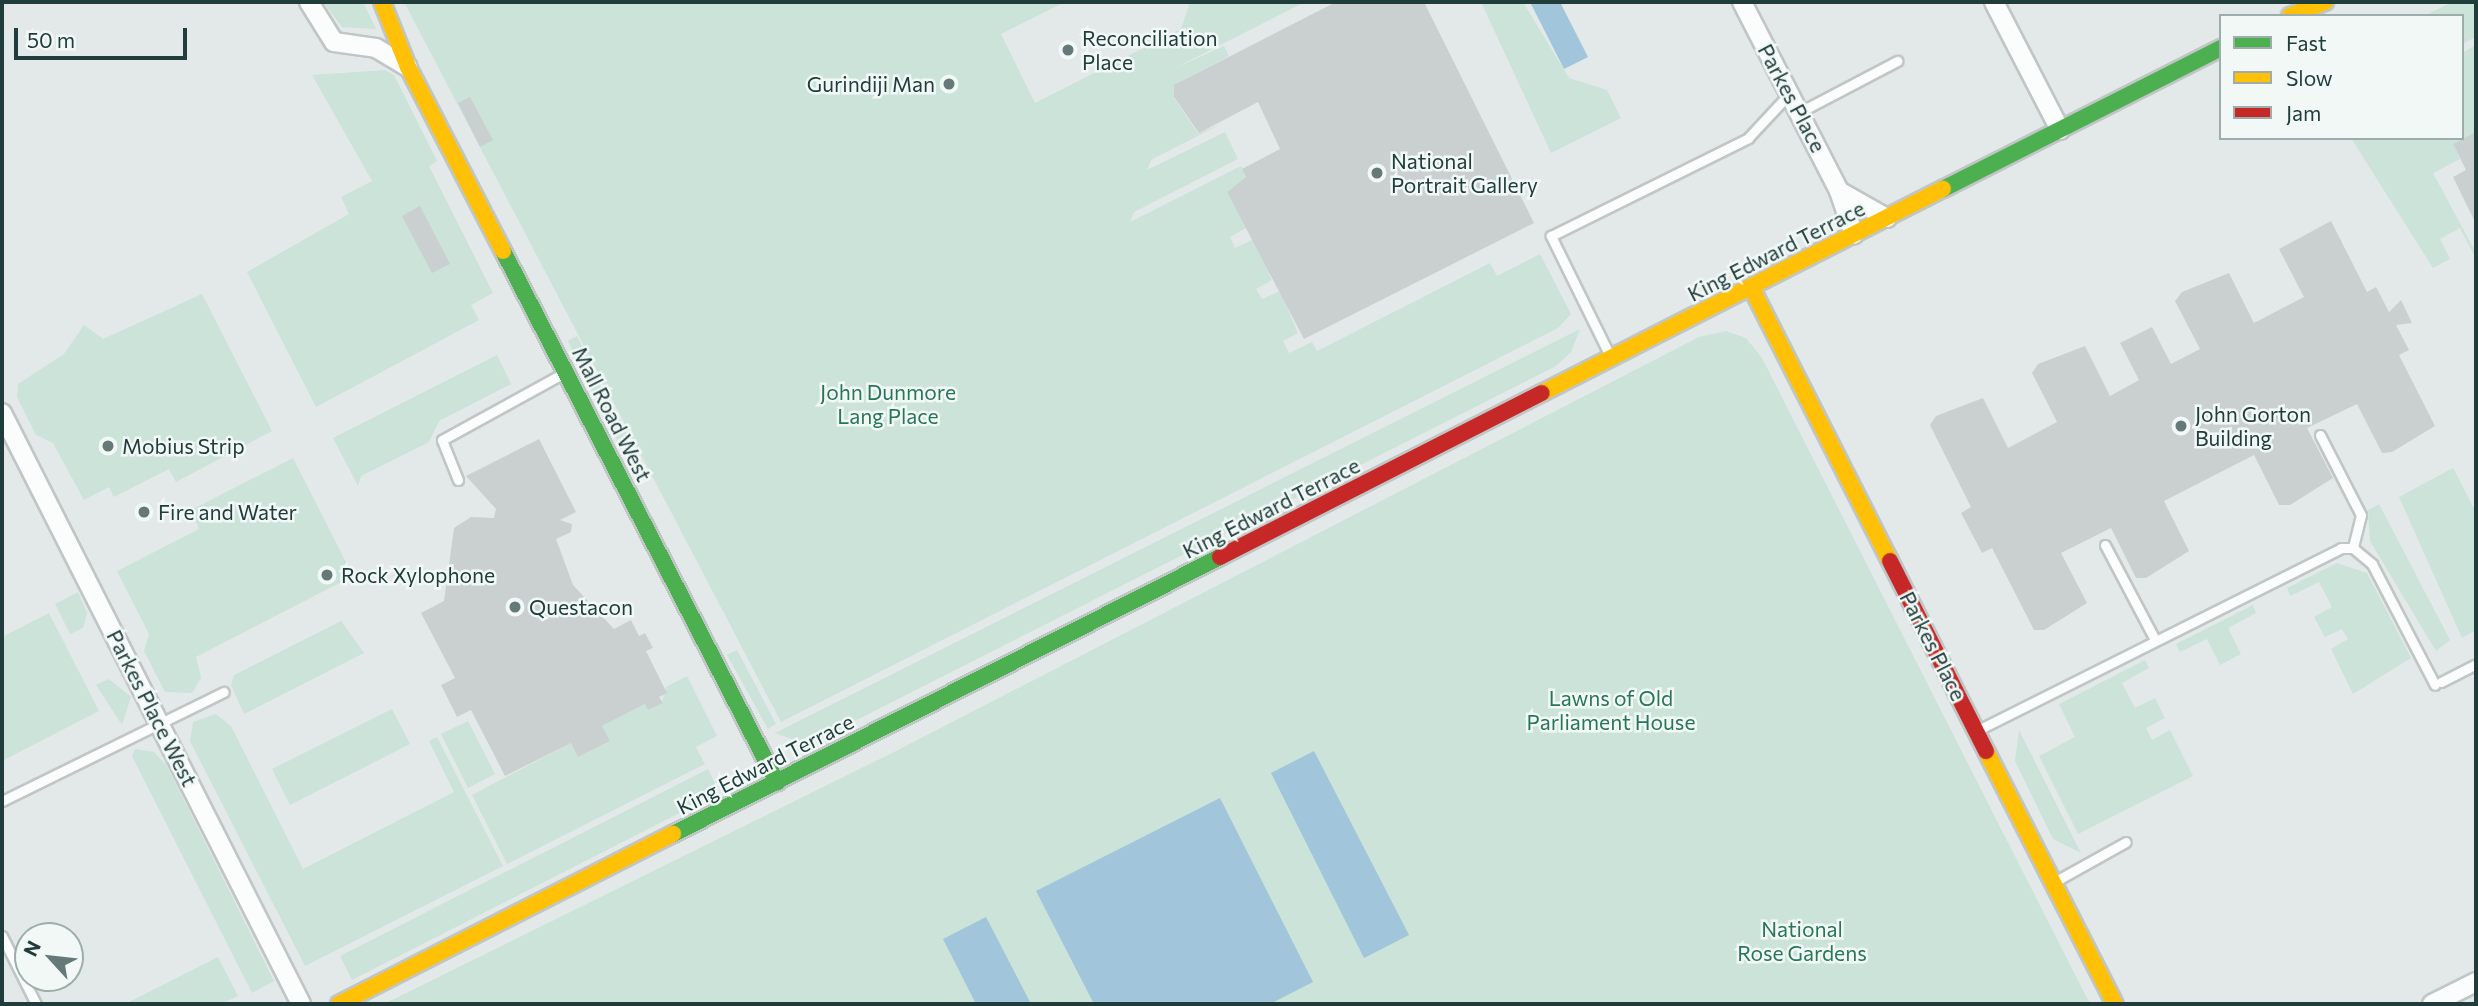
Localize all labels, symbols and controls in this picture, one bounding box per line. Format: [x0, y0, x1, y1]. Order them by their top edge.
scale bar [18, 14, 191, 58]
legend [2219, 14, 2464, 140]
place label: Reconciliation Place [1082, 25, 1218, 75]
text: 50 m [27, 27, 75, 52]
text: Fast [2286, 30, 2327, 55]
street label: Parkes Place [1753, 40, 1831, 156]
marker: Reconciliation Place [1060, 42, 1076, 58]
text: Slow [2286, 65, 2333, 90]
place label: Gurindiji Man [807, 71, 935, 97]
marker: Gurindiji Man [941, 76, 957, 92]
text: Jam [2286, 100, 2321, 125]
place label: National Portrait Gallery [1391, 148, 1538, 198]
marker: National Portrait Gallery [1369, 165, 1385, 181]
street label: King Edward Terrace [1683, 195, 1869, 307]
street label: Mall Road West [567, 342, 657, 486]
park label: John Dunmore Lang Place [820, 379, 956, 429]
place label: John Gorton Building [2195, 401, 2311, 451]
marker: John Gorton Building [2173, 418, 2189, 434]
place label: Mobius Strip [122, 433, 245, 459]
marker: Mobius Strip [100, 438, 116, 454]
street label: King Edward Terrace [1178, 452, 1364, 564]
place label: Fire and Water [158, 499, 297, 525]
marker: Fire and Water [136, 504, 152, 520]
place label: Rock Xylophone [341, 562, 495, 588]
marker: Rock Xylophone [319, 567, 335, 583]
street label: Parkes Place [1895, 587, 1971, 705]
place label: Questacon [529, 594, 633, 620]
marker: Questacon [507, 599, 523, 615]
street label: Parkes Place West [102, 626, 202, 790]
park label: Lawns of Old Parliament House [1527, 685, 1695, 735]
street label: King Edward Terrace [672, 708, 858, 820]
park label: National Rose Gardens [1737, 916, 1867, 966]
north arrow [14, 922, 84, 992]
text: N [18, 937, 45, 960]

